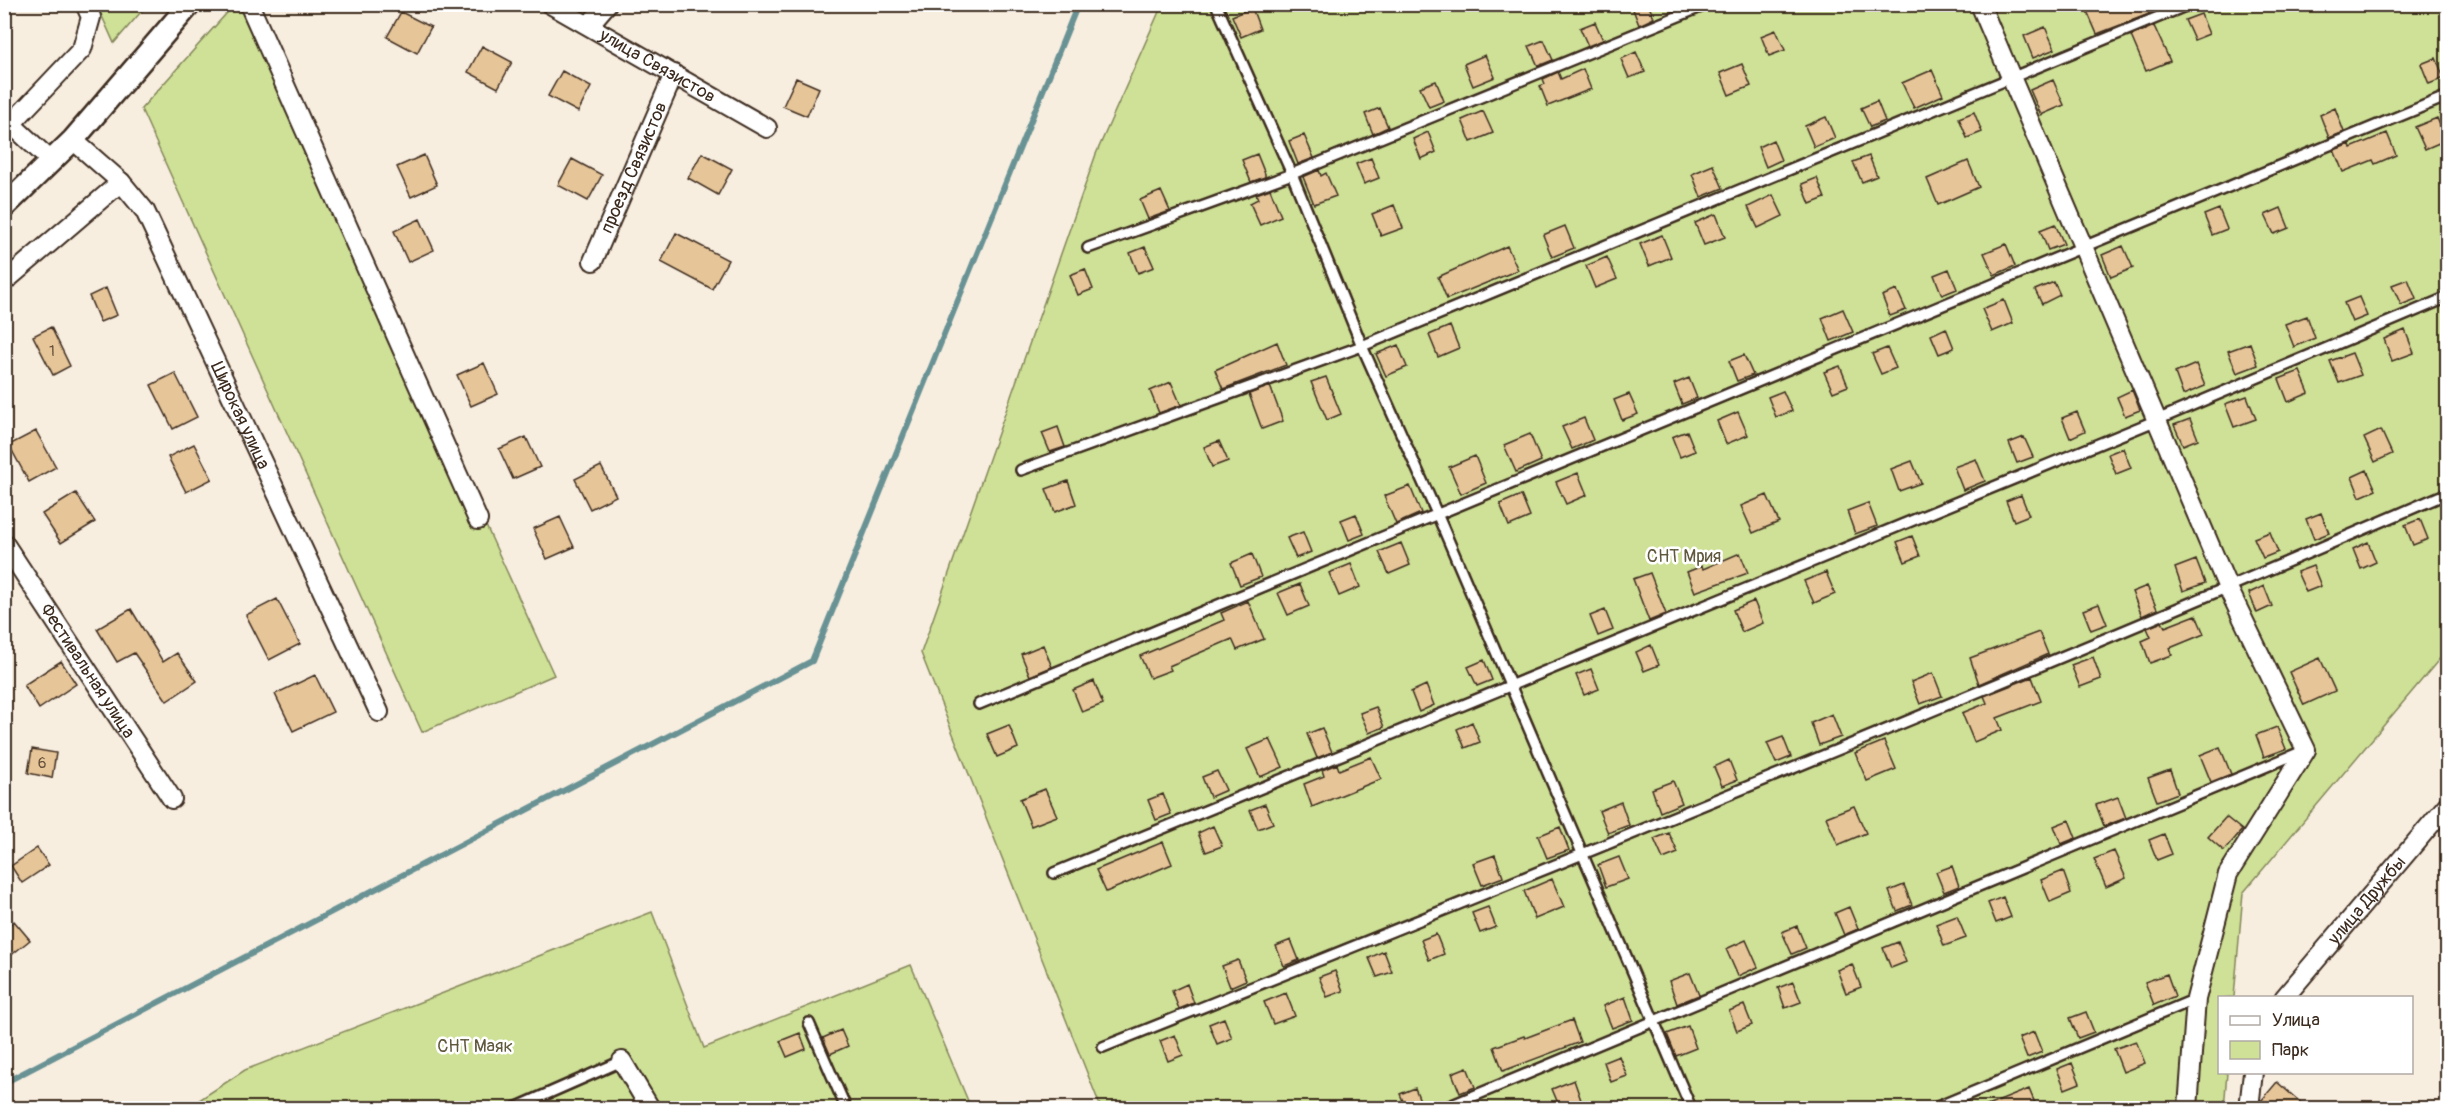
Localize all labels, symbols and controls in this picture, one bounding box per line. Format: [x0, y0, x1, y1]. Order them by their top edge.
street label: улица Связистов [594, 23, 720, 108]
street label: проезд Связистов [595, 98, 673, 237]
house number: 1 [49, 342, 55, 361]
street label: Широкая улица [205, 358, 275, 473]
park label: СНТ Мрия [1647, 545, 1721, 568]
street label: Фестивальная улица [35, 600, 140, 743]
house number: 6 [38, 754, 46, 773]
street label: улица Дружбы [2322, 851, 2411, 950]
legend [2218, 996, 2413, 1074]
text: Улица [2272, 1009, 2320, 1032]
park label: СНТ Маяк [437, 1035, 513, 1058]
text: Парк [2272, 1039, 2309, 1062]

